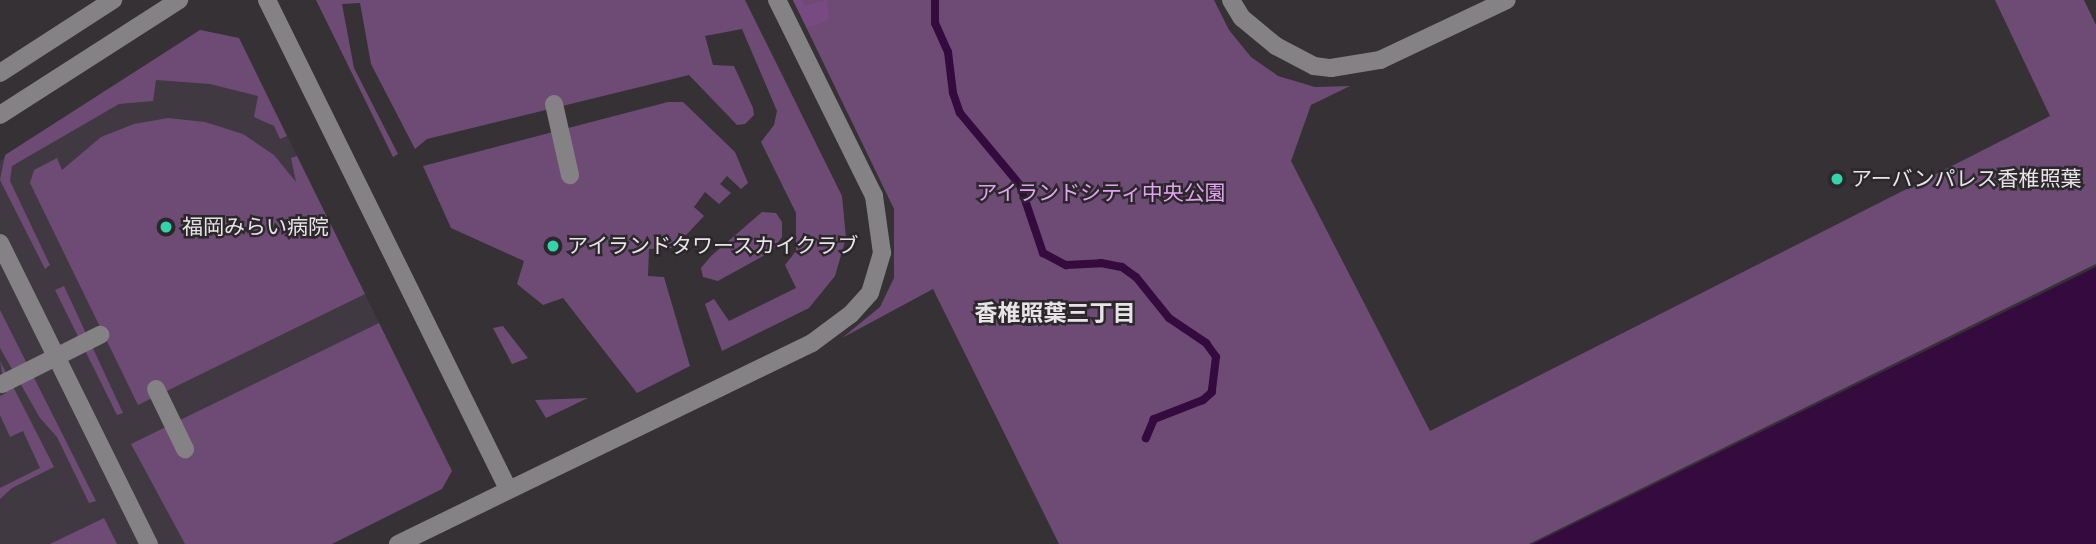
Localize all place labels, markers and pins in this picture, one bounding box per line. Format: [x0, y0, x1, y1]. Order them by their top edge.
place label: アーバンパレス香椎照葉 [1851, 166, 2081, 192]
marker: アーバンパレス香椎照葉 [1829, 171, 1845, 187]
place label: 福岡みらい病院 [182, 214, 329, 240]
marker: 福岡みらい病院 [156, 217, 176, 237]
place label: アイランドタワースカイクラブ [567, 233, 861, 259]
marker: アイランドタワースカイクラブ [545, 238, 561, 254]

